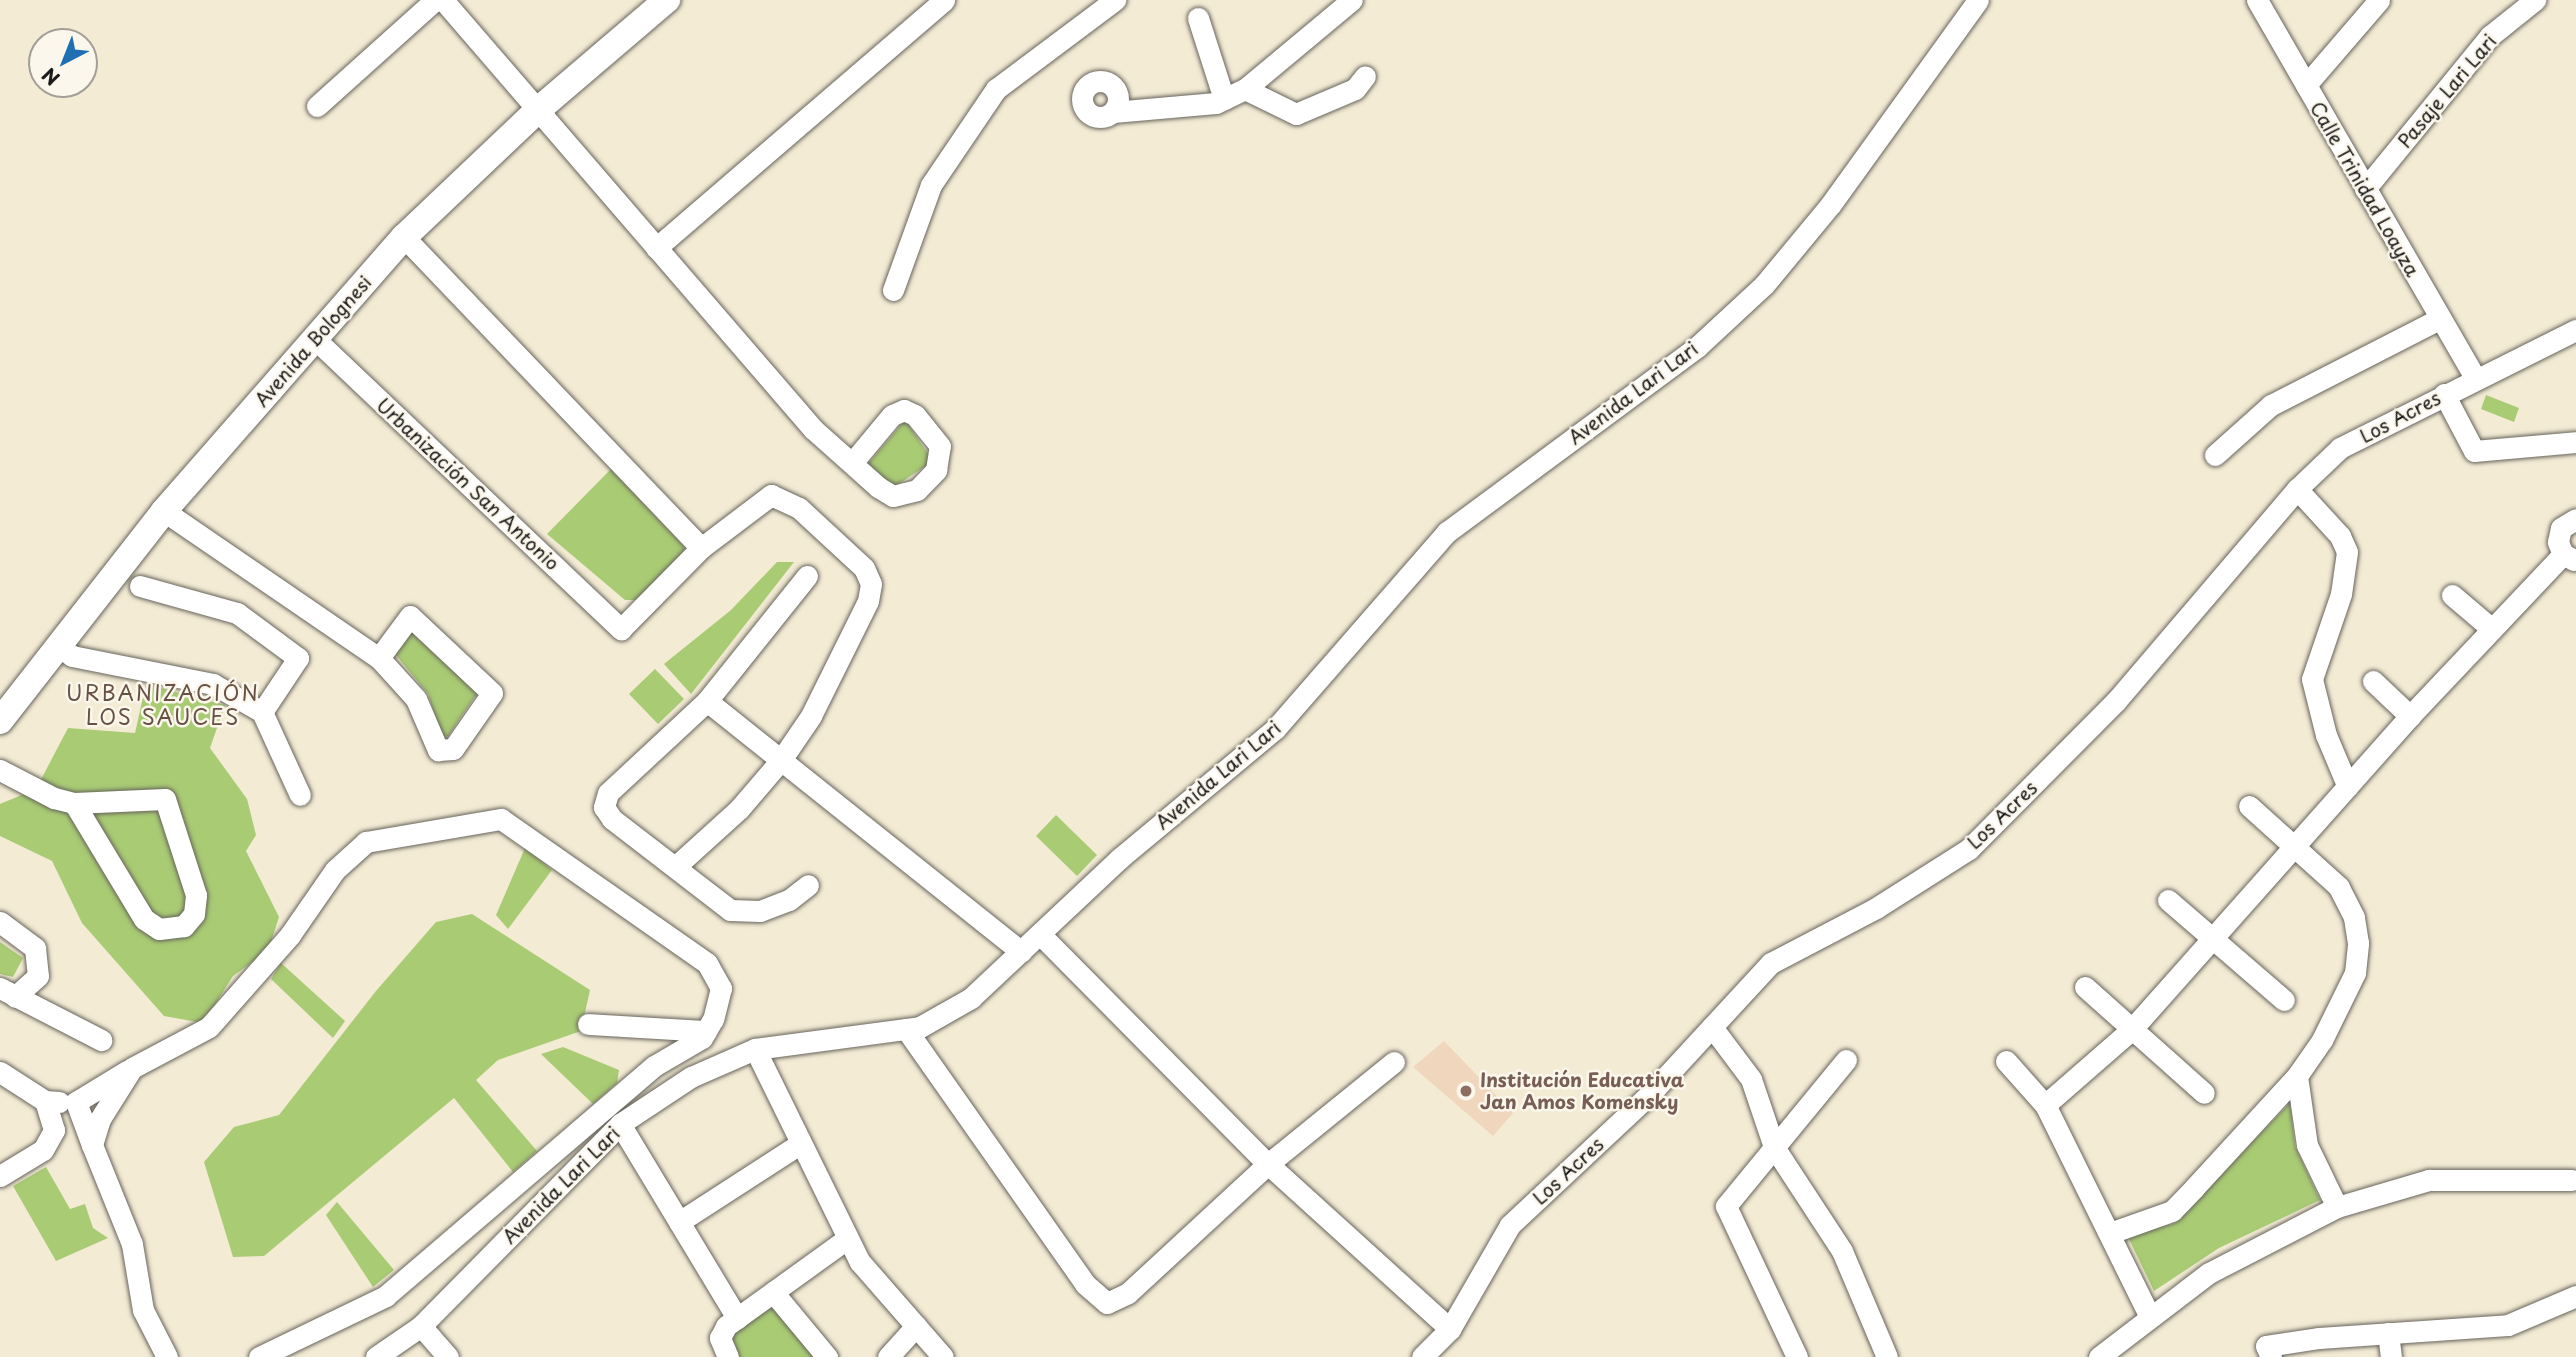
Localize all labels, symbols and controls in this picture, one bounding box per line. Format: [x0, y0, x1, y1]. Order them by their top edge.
north arrow [28, 28, 98, 98]
street label: Pasaje Lari Lari [2393, 30, 2501, 152]
text: N [35, 62, 65, 93]
street label: Calle Trinidad Loayza [2305, 97, 2425, 281]
street label: Avenida Bolognesi [250, 271, 376, 411]
street label: Avenida Lari Lari [1564, 337, 1702, 449]
street label: Los Acres [2356, 386, 2444, 448]
street label: Urbanización San Antonio [372, 394, 564, 574]
district label: URBANIZACIÓN LOS SAUCES [68, 679, 258, 729]
street label: Avenida Lari Lari [1151, 717, 1285, 833]
street label: Los Acres [1962, 776, 2042, 854]
place label: Institución Educativa Jan Amos Komensky [1480, 1069, 1685, 1113]
marker: Institución Educativa Jan Amos Komensky [1458, 1083, 1474, 1099]
street label: Avenida Lari Lari [498, 1122, 624, 1248]
street label: Los Acres [1528, 1132, 1608, 1210]

